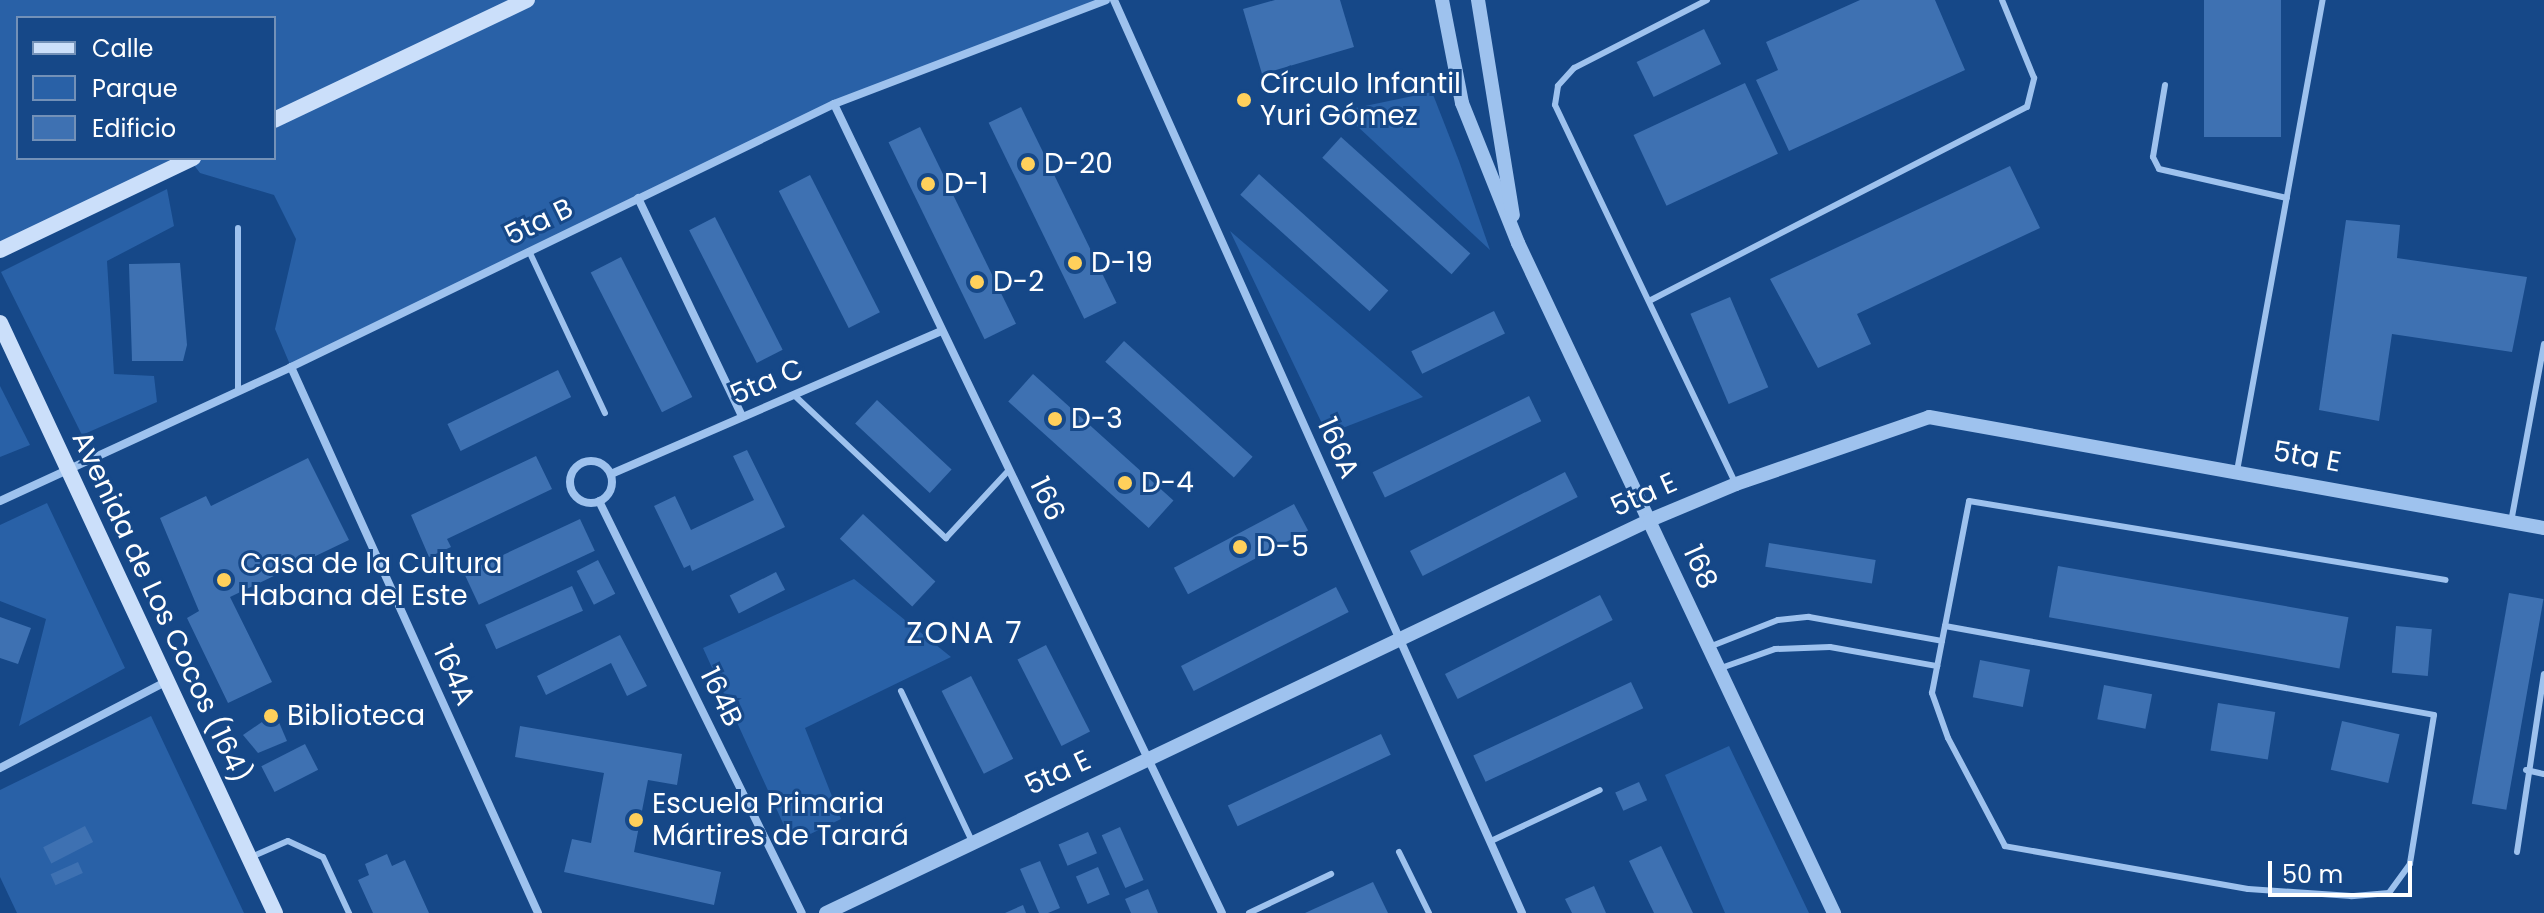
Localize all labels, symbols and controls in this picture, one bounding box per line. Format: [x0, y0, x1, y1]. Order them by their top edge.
legend [16, 16, 276, 160]
text: Calle [92, 32, 153, 65]
place label: Círculo Infantil Yuri Gómez [1260, 67, 1461, 133]
text: Parque [92, 72, 178, 105]
marker: Círculo Infantil Yuri Gómez [1235, 91, 1253, 109]
text: Edificio [92, 112, 176, 145]
place label: D-20 [1044, 147, 1113, 181]
marker: D-20 [1019, 155, 1037, 173]
place label: D-1 [944, 167, 988, 201]
marker: D-1 [919, 175, 937, 193]
street label: 5ta B [500, 191, 578, 253]
place label: D-19 [1091, 246, 1153, 280]
marker: D-19 [1066, 254, 1084, 272]
place label: D-2 [993, 265, 1044, 299]
marker: D-2 [968, 273, 986, 291]
street label: 5ta C [726, 352, 808, 412]
place label: D-3 [1071, 402, 1123, 436]
marker: D-3 [1046, 410, 1064, 428]
street label: 166A [1310, 412, 1366, 484]
street label: Avenida de Los Cocos (164) [65, 426, 257, 788]
street label: 5ta E [2270, 435, 2344, 479]
place label: D-4 [1141, 466, 1194, 500]
street label: 5ta E [1606, 466, 1682, 524]
street label: 166 [1022, 472, 1072, 526]
marker: D-4 [1116, 474, 1134, 492]
place label: D-5 [1256, 530, 1309, 564]
marker: D-5 [1231, 538, 1249, 556]
street label: 168 [1676, 540, 1724, 594]
place label: Casa de la Cultura Habana del Este [240, 547, 503, 613]
marker: Casa de la Cultura Habana del Este [215, 571, 233, 589]
district label: ZONA 7 [906, 615, 1024, 651]
street label: 164A [426, 639, 482, 711]
street label: 164B [692, 662, 750, 732]
place label: Biblioteca [287, 699, 425, 733]
marker: Biblioteca [262, 707, 280, 725]
street label: 5ta E [1020, 743, 1096, 803]
place label: Escuela Primaria Mártires de Tarará [652, 787, 909, 853]
marker: Escuela Primaria Mártires de Tarará [627, 811, 645, 829]
scale bar [2272, 845, 2416, 895]
text: 50 m [2282, 858, 2343, 891]

